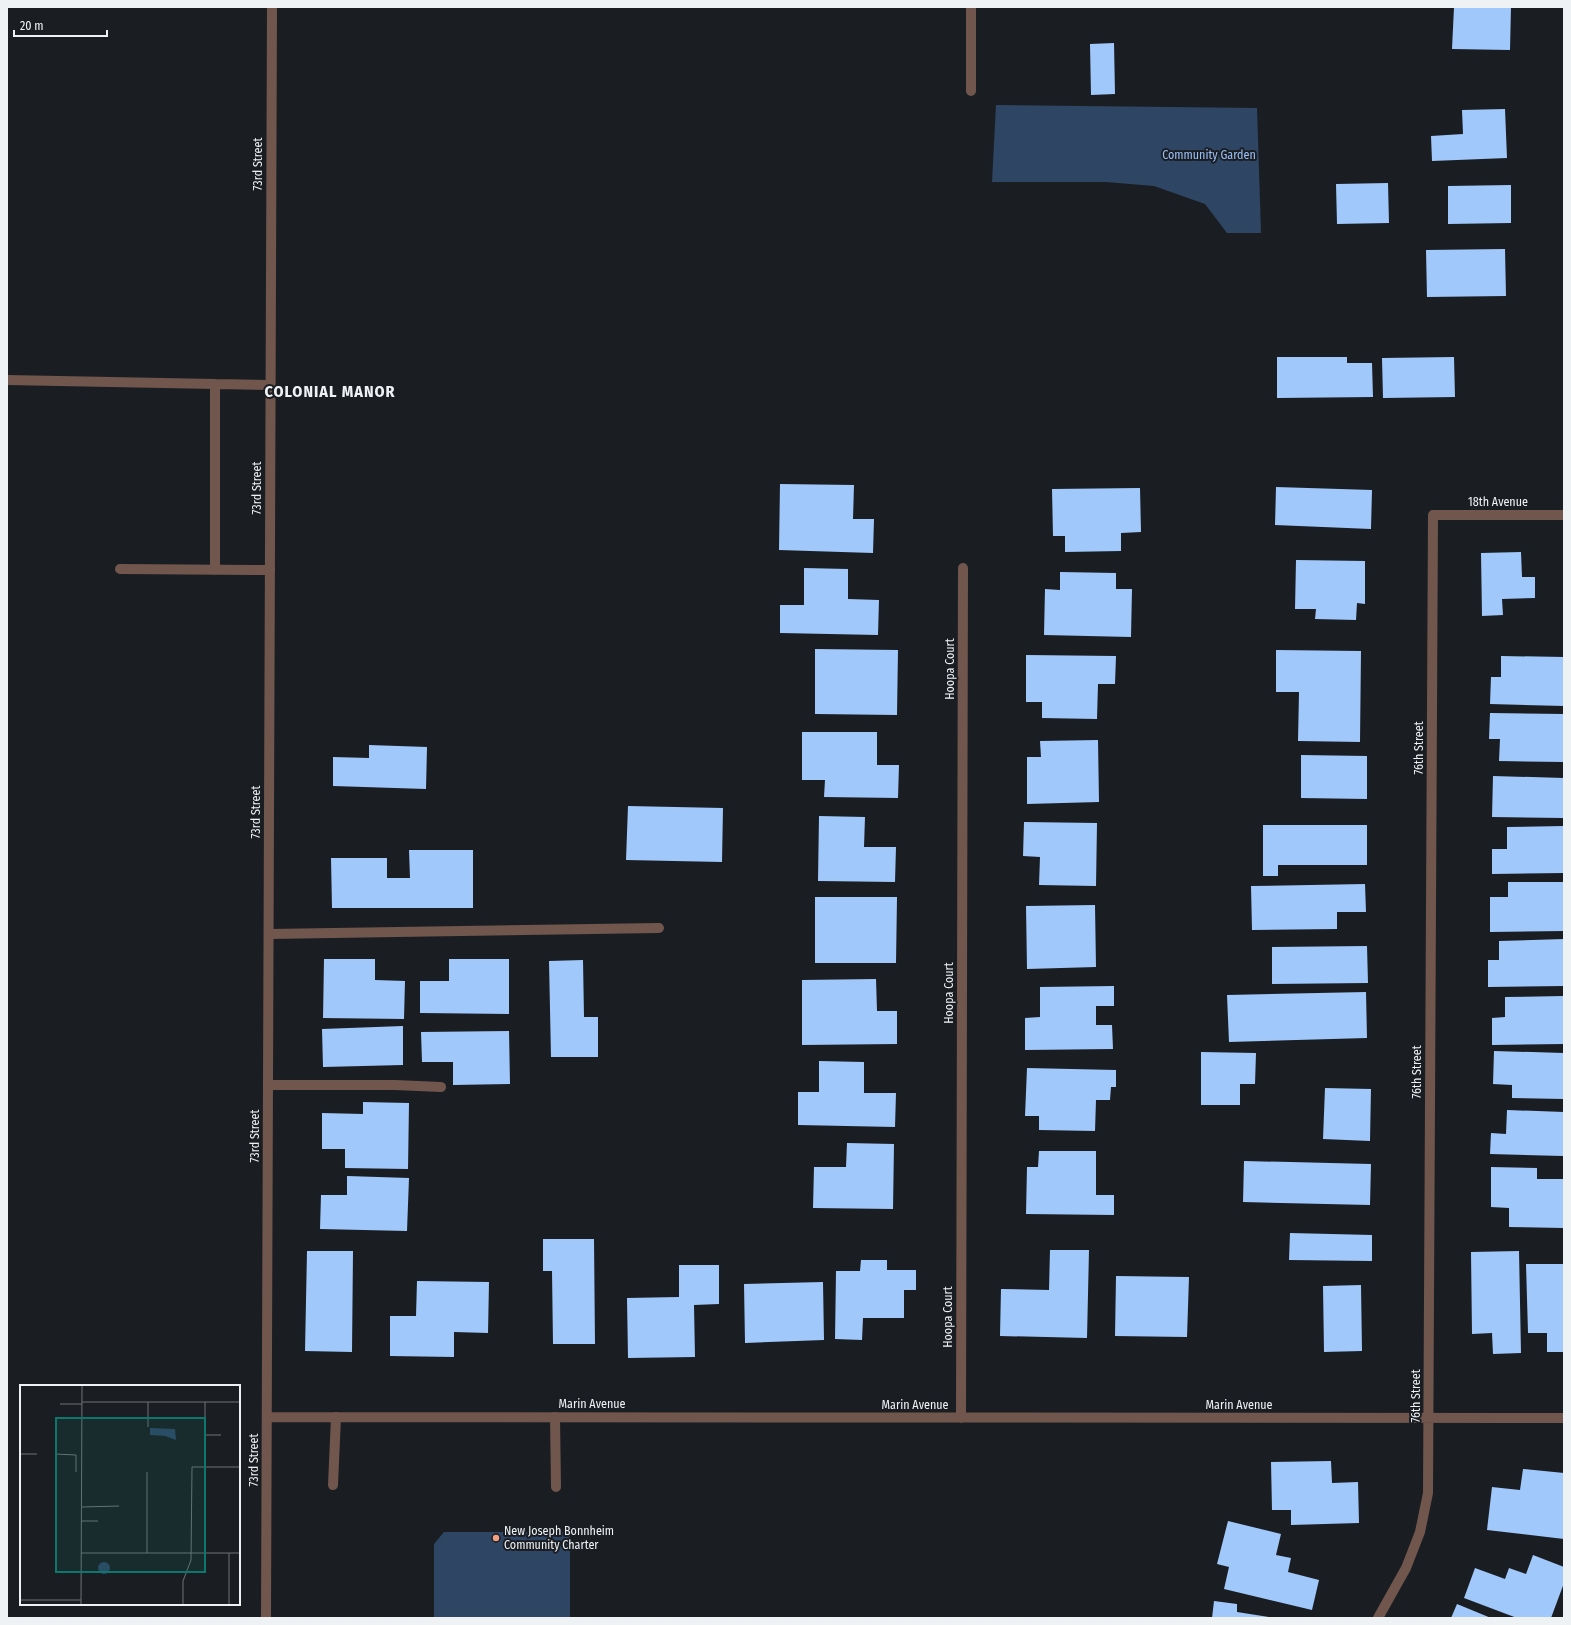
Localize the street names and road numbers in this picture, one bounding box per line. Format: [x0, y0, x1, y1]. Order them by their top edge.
street label: 73rd Street [251, 138, 265, 190]
street label: 73rd Street [250, 462, 264, 514]
street label: 18th Avenue [1468, 495, 1528, 509]
street label: Hoopa Court [943, 638, 957, 700]
street label: 76th Street [1412, 721, 1426, 775]
street label: 73rd Street [249, 786, 263, 838]
street label: Hoopa Court [942, 962, 956, 1024]
street label: 76th Street [1410, 1045, 1424, 1099]
street label: 73rd Street [248, 1110, 262, 1162]
street label: Hoopa Court [941, 1286, 955, 1348]
street label: 76th Street [1409, 1369, 1423, 1423]
street label: Marin Avenue [559, 1397, 625, 1411]
street label: Marin Avenue [882, 1398, 948, 1412]
street label: Marin Avenue [1206, 1398, 1272, 1412]
street label: 73rd Street [247, 1434, 261, 1486]

